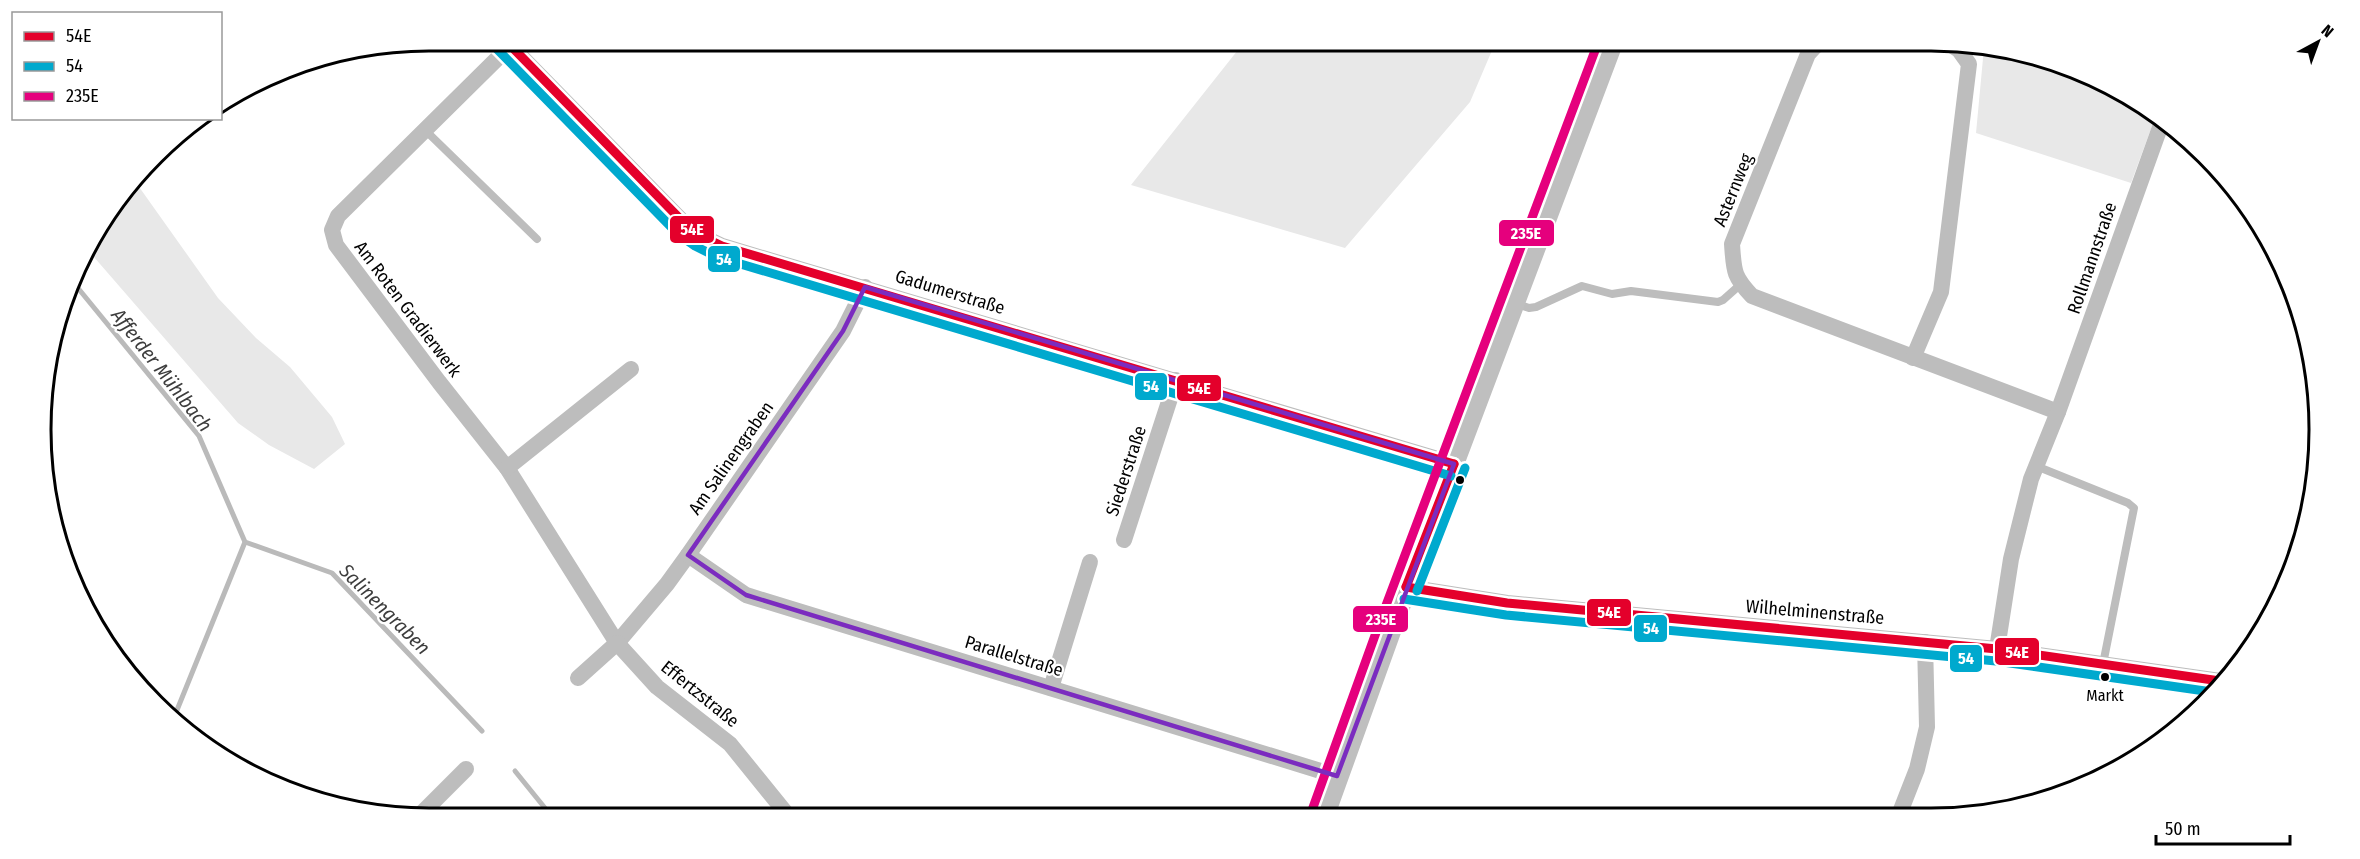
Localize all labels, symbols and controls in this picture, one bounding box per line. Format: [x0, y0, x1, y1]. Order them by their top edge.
legend [12, 12, 222, 120]
north arrow [2288, 12, 2348, 72]
text: N [2318, 21, 2337, 41]
text: 54E [66, 25, 91, 47]
text: 54 [66, 55, 83, 77]
text: 235E [66, 85, 99, 107]
street label: Asternweg [1708, 150, 1758, 230]
street label: Rollmannstraße [2063, 199, 2121, 317]
line badge: 54E [669, 215, 715, 244]
line badge: 235E [1498, 219, 1555, 247]
text: 54E [680, 220, 704, 239]
text: 235E [1510, 224, 1542, 243]
street label: Am Roten Gradierwerk [350, 237, 467, 382]
line badge: 54 [707, 245, 741, 273]
text: 54 [716, 250, 732, 269]
street label: Gadumerstraße [892, 265, 1008, 319]
water label: Afferder Mühlbach [106, 303, 218, 436]
line badge: 54 [1134, 372, 1168, 401]
line badge: 54E [1176, 374, 1222, 402]
text: 54 [1143, 377, 1159, 396]
text: 54E [1187, 379, 1211, 398]
street label: Am Salinengraben [684, 397, 778, 519]
street label: Siederstraße [1101, 423, 1151, 519]
unlabelled marker [1454, 474, 1466, 486]
water label: Salinengraben [334, 558, 435, 659]
street label: Wilhelminenstraße [1745, 595, 1885, 629]
line badge: 54E [1586, 598, 1632, 627]
text: 54E [1597, 603, 1621, 622]
line badge: 235E [1352, 605, 1409, 633]
text: 235E [1365, 610, 1397, 629]
line badge: 54 [1633, 614, 1668, 643]
text: 54 [1643, 619, 1659, 638]
street label: Parallelstraße [962, 631, 1066, 681]
line badge: 54E [1994, 637, 2040, 666]
text: 54E [2005, 643, 2029, 662]
line badge: 54 [1949, 644, 1983, 673]
text: 54 [1958, 649, 1974, 668]
street label: Effertzstraße [657, 656, 743, 732]
marker: Markt [2099, 671, 2111, 683]
place label: Markt [2086, 686, 2125, 705]
scale bar [2156, 808, 2290, 846]
text: 50 m [2165, 818, 2201, 840]

